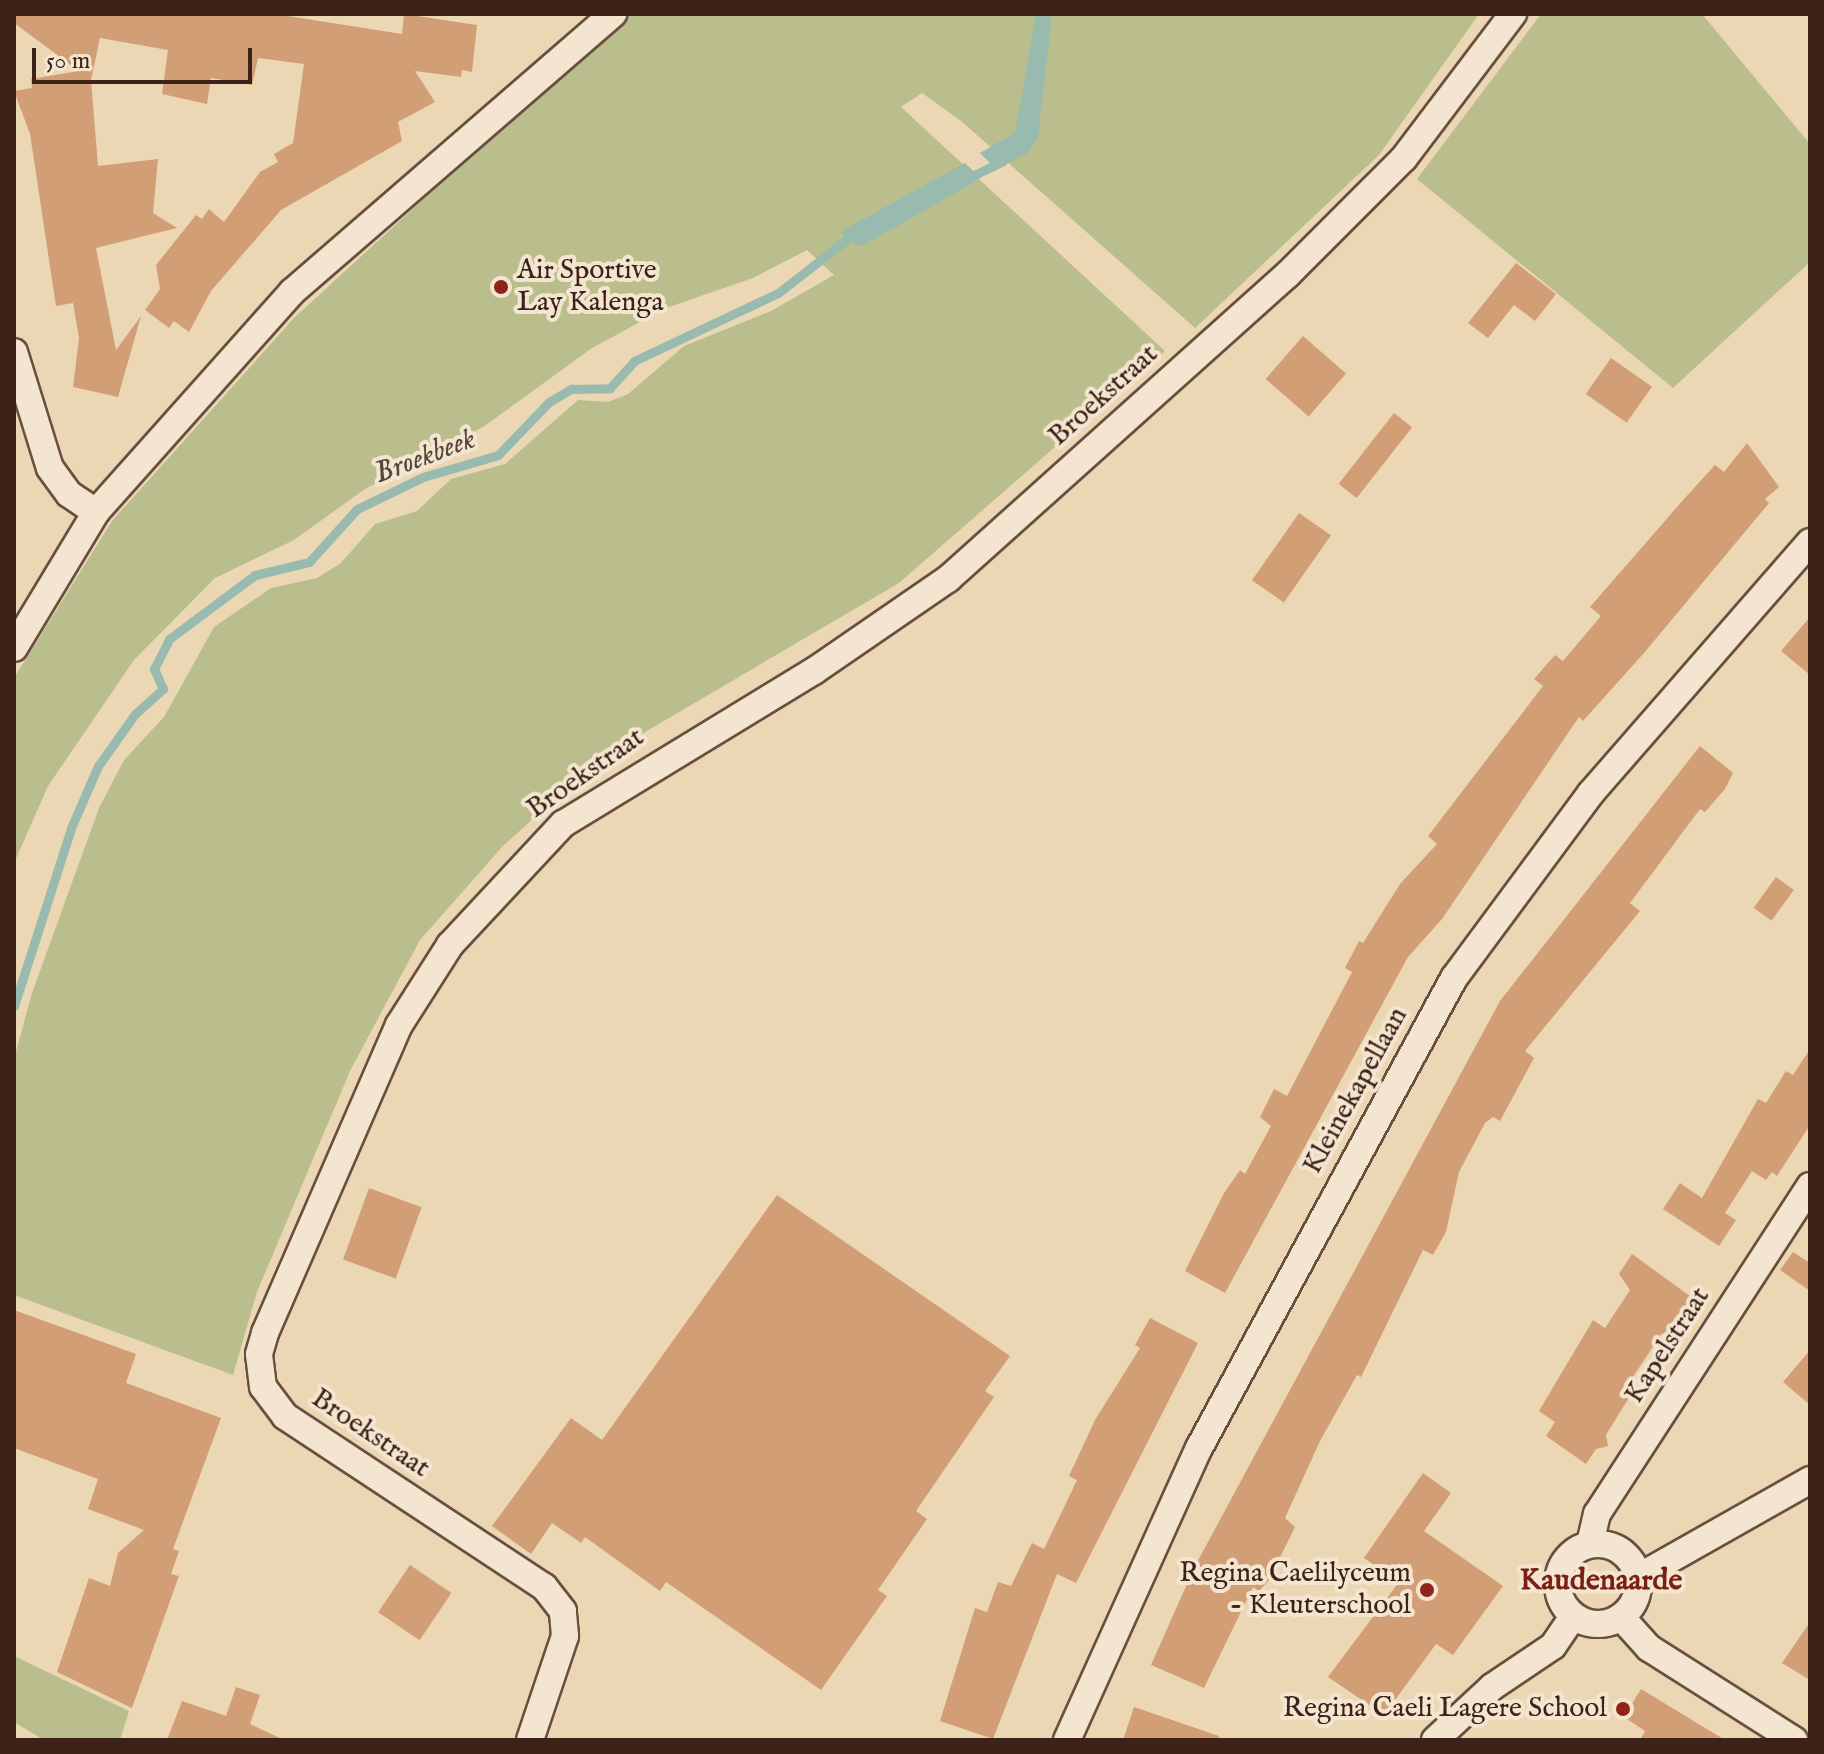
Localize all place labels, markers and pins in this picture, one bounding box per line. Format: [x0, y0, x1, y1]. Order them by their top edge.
place label: Air Sportive Lay Kalenga [517, 254, 664, 320]
marker: Air Sportive Lay Kalenga [492, 278, 510, 296]
place label: Regina Caelilyceum - Kleuterschool [1179, 1557, 1411, 1623]
marker: Regina Caelilyceum - Kleuterschool [1418, 1581, 1436, 1599]
place label: Regina Caeli Lagere School [1283, 1692, 1607, 1726]
marker: Regina Caeli Lagere School [1614, 1700, 1632, 1718]

